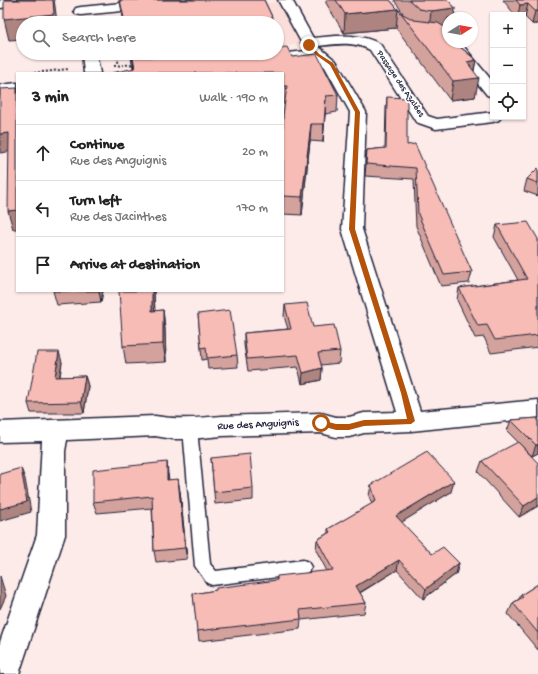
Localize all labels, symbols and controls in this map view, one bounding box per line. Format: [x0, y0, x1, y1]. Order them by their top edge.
north arrow [442, 12, 478, 48]
map controls [490, 12, 526, 120]
button: + [490, 12, 526, 48]
search box [16, 16, 284, 60]
icon: search [30, 27, 52, 49]
text: Search here [62, 29, 136, 47]
route end [300, 36, 318, 54]
street label: Passage des Azalées [373, 48, 427, 120]
button: − [490, 48, 526, 84]
button: locate [490, 84, 526, 120]
text: 3 min [32, 88, 69, 108]
text: Walk · 190 m [199, 91, 268, 106]
text: Continue [70, 136, 124, 154]
icon: ahead [32, 142, 54, 164]
text: 20 m [242, 145, 268, 160]
text: Rue des Anguignis [70, 154, 166, 169]
text: Turn left [70, 192, 121, 210]
icon: left [32, 198, 54, 220]
text: 170 m [236, 201, 268, 216]
text: Rue des Jacinthes [70, 210, 166, 225]
icon: arrive [32, 254, 54, 276]
text: Arrive at destination [70, 256, 200, 274]
route start [312, 414, 330, 432]
street label: Rue des Anguignis [217, 417, 300, 433]

